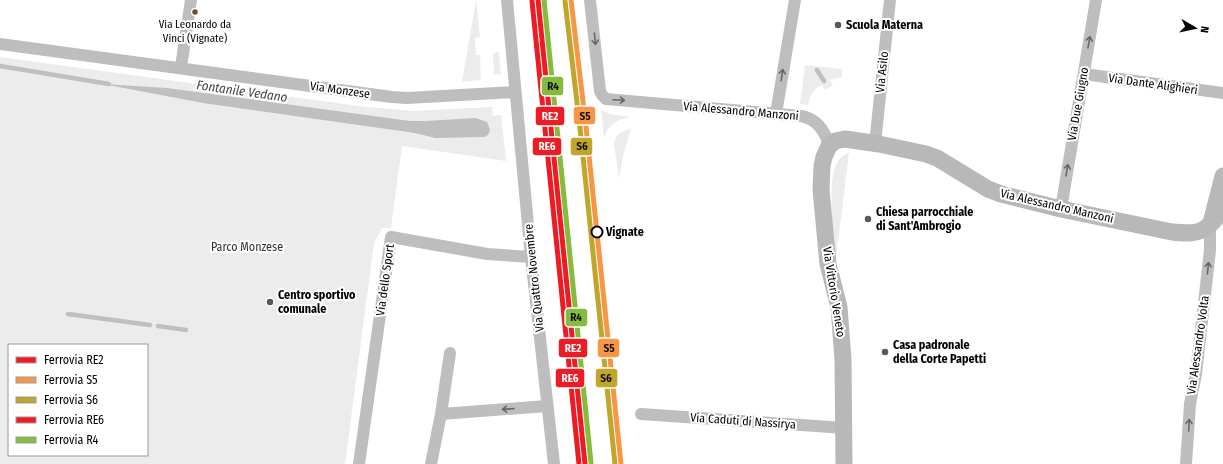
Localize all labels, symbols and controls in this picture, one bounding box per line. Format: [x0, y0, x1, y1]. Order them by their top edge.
marker: Via Leonardo da Vinci (Vignate) [190, 7, 200, 17]
north arrow [1175, 8, 1215, 48]
place label: Via Leonardo da Vinci (Vignate) [159, 18, 231, 45]
place label: Scuola Materna [846, 18, 923, 32]
marker: Scuola Materna [833, 20, 843, 30]
text: N [1197, 25, 1211, 34]
one-way arrow [591, 32, 598, 45]
one-way arrow [1085, 36, 1093, 49]
street label: Via Asilo [873, 51, 891, 93]
street label: Via Due Giugno [1065, 66, 1091, 142]
one-way arrow [778, 69, 786, 82]
street label: Via Dante Alighieri [1107, 71, 1199, 97]
line badge: R4 [541, 76, 564, 96]
water label: Fontanile Vedano [196, 77, 289, 105]
street label: Via Monzese [309, 79, 371, 101]
text: R4 [547, 80, 559, 93]
one-way arrow [612, 97, 625, 104]
street label: Via Alessandro Manzoni [683, 99, 799, 123]
line badge: RE2 [535, 106, 565, 126]
line badge: S5 [573, 106, 596, 125]
text: RE2 [542, 110, 558, 123]
text: S5 [579, 110, 591, 123]
line badge: RE6 [532, 137, 562, 156]
line badge: S6 [570, 137, 593, 156]
text: RE6 [539, 140, 556, 153]
text: S6 [576, 140, 588, 153]
one-way arrow [1063, 164, 1071, 177]
street label: Via Alessandro Manzoni [999, 186, 1115, 226]
place label: Chiesa parrocchiale di Sant'Ambrogio [876, 205, 973, 233]
marker: Chiesa parrocchiale di Sant'Ambrogio [863, 214, 873, 224]
street label: Via Quattro Novembre [521, 223, 547, 333]
marker: Vignate [590, 225, 604, 239]
place label: Vignate [605, 225, 644, 239]
park label: Parco Monzese [211, 240, 283, 254]
street label: Via dello Sport [373, 243, 397, 317]
street label: Via Vittorio Veneto [820, 246, 848, 338]
one-way arrow [1204, 262, 1211, 275]
place label: Centro sportivo comunale [278, 288, 356, 316]
street label: Via Alessandro Volta [1184, 294, 1212, 395]
marker: Centro sportivo comunale [265, 297, 275, 307]
line badge: R4 [565, 308, 588, 327]
text: R4 [570, 311, 582, 324]
line badge: RE2 [558, 338, 588, 358]
line badge: S5 [597, 338, 620, 358]
place label: Casa padronale della Corte Papetti [893, 338, 986, 366]
text: RE2 [565, 342, 581, 355]
text: S5 [603, 342, 615, 355]
legend [8, 344, 148, 456]
marker: Casa padronale della Corte Papetti [880, 347, 890, 357]
text: Ferrovia RE2 [44, 353, 104, 367]
line badge: RE6 [555, 368, 585, 388]
line badge: S6 [595, 368, 618, 388]
text: RE6 [562, 372, 579, 385]
text: S6 [600, 372, 612, 385]
text: Ferrovia S5 [44, 373, 98, 387]
text: Ferrovia S6 [44, 393, 98, 407]
one-way arrow [502, 406, 515, 413]
street label: Via Caduti di Nassirya [690, 410, 796, 432]
text: Ferrovia RE6 [44, 413, 104, 427]
one-way arrow [1185, 419, 1192, 432]
text: Ferrovia R4 [44, 433, 98, 447]

